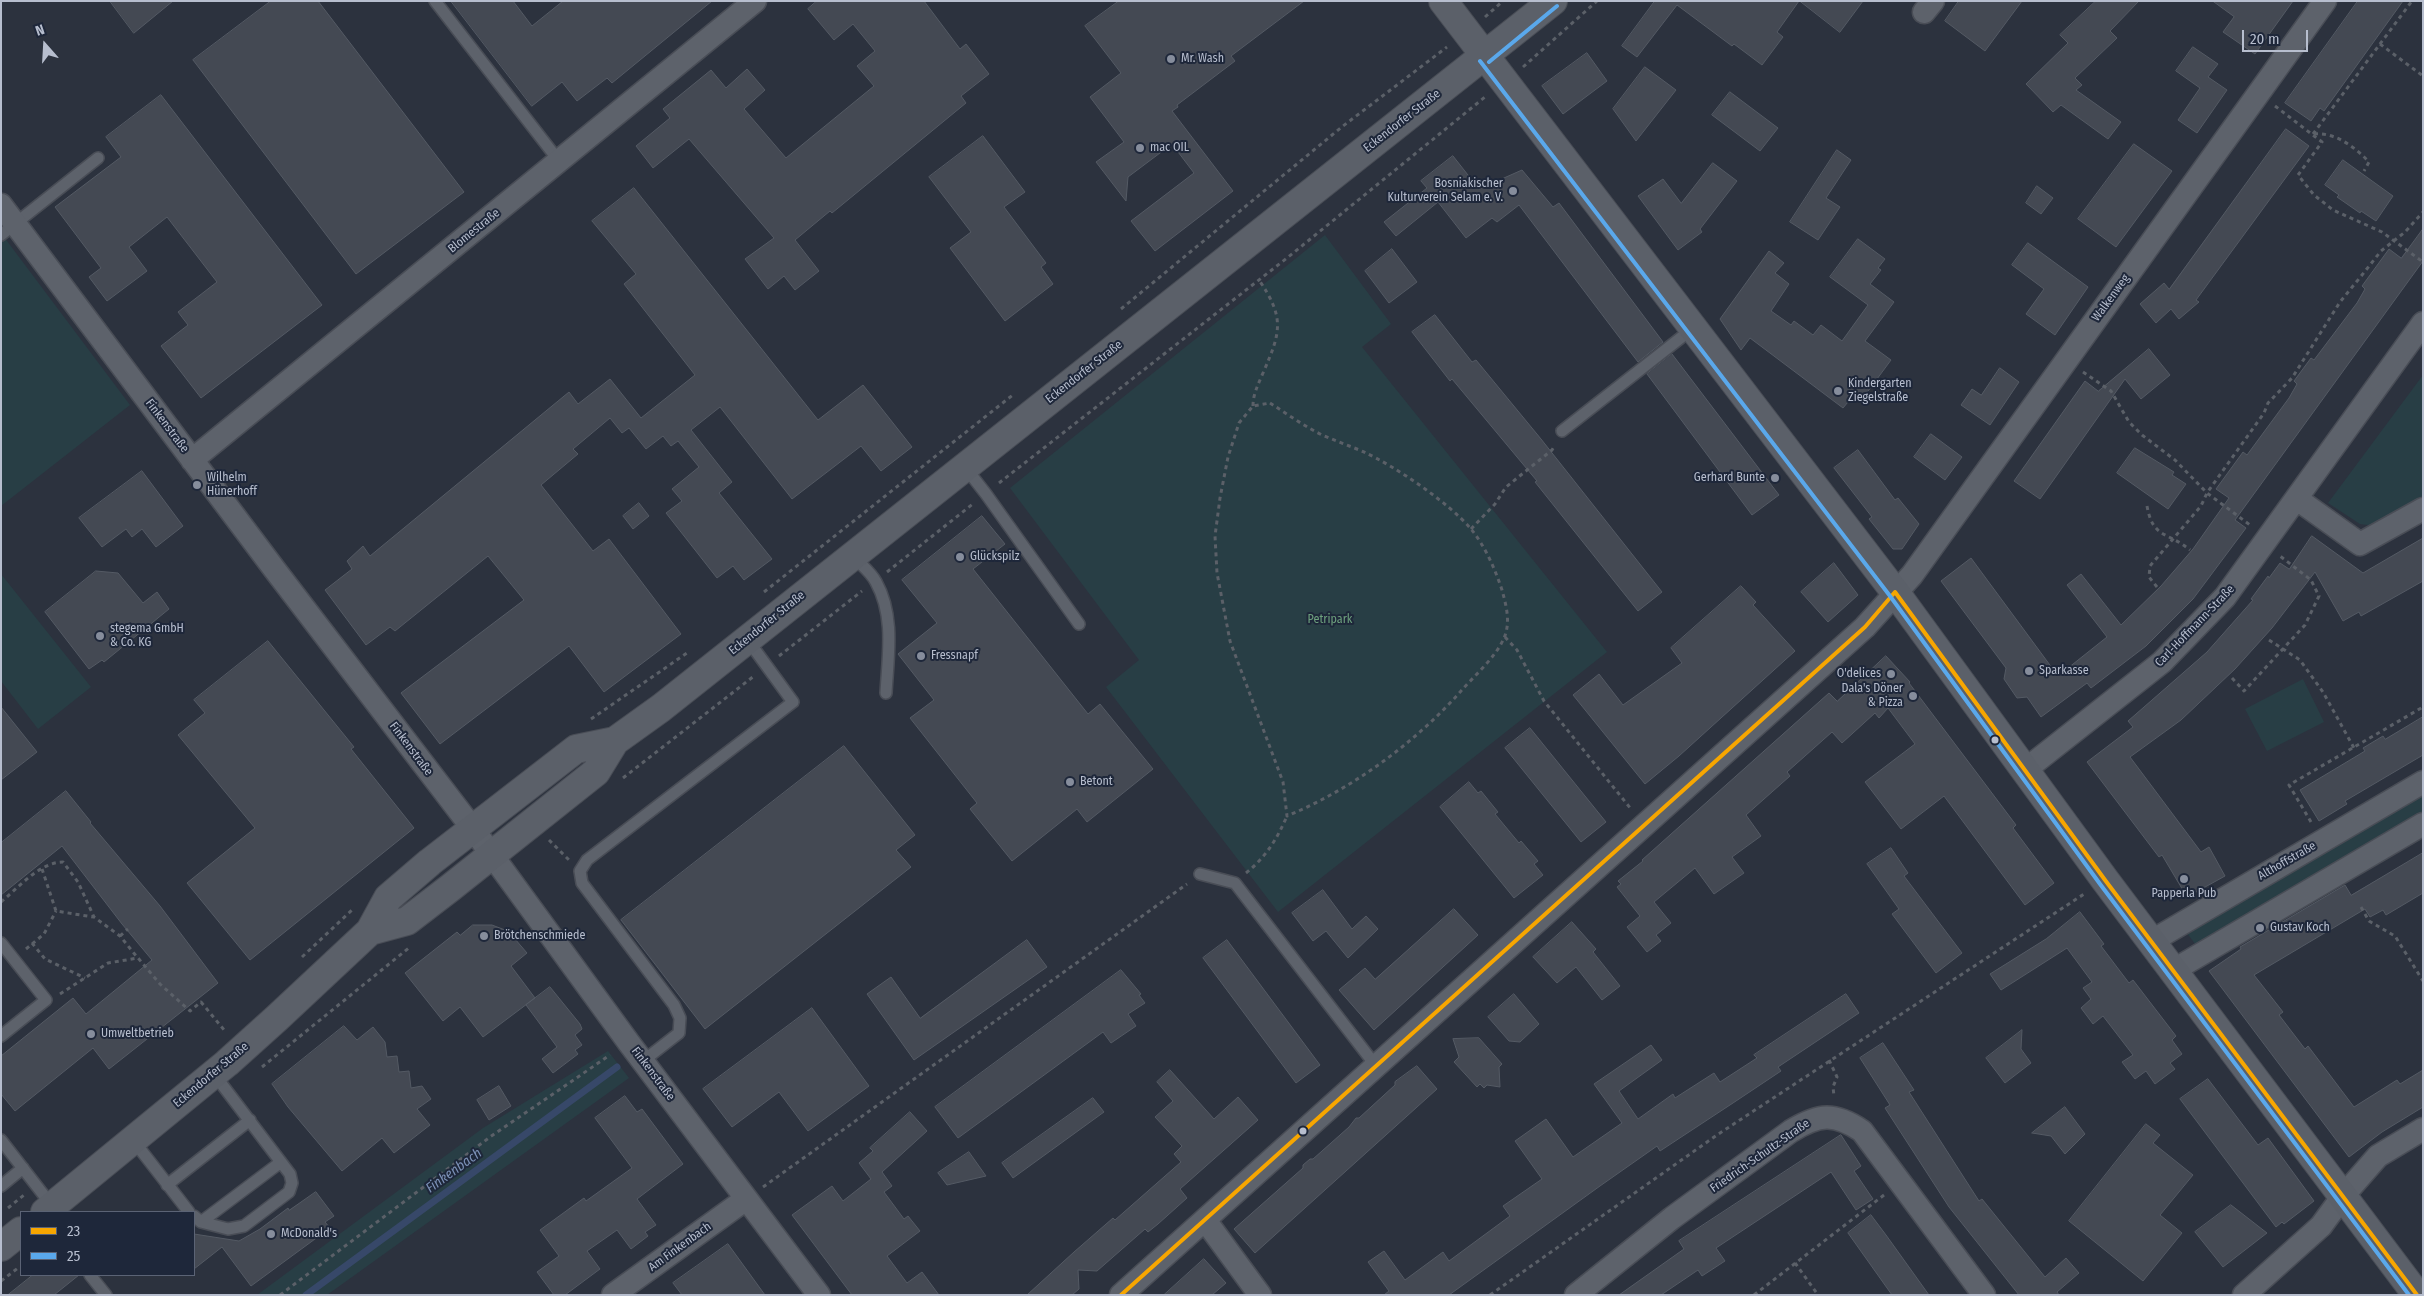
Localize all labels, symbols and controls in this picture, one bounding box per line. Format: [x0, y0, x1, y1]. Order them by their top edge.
north arrow [20, 20, 70, 70]
scale bar [2244, 20, 2310, 52]
text: N [33, 21, 47, 40]
text: 20 m [2250, 30, 2280, 48]
place label: Mr. Wash [1181, 52, 1224, 66]
marker: Mr. Wash [1165, 53, 1177, 65]
street label: Eckendorfer Straße [1361, 87, 1443, 155]
place label: mac OIL [1150, 141, 1189, 155]
marker: mac OIL [1134, 142, 1146, 154]
place label: Bosniakischer Kulturverein Selam e. V. [1388, 177, 1503, 205]
marker: Bosniakischer Kulturverein Selam e. V. [1507, 185, 1519, 197]
street label: Blomestraße [445, 206, 503, 256]
street label: Walkenweg [2089, 272, 2133, 324]
street label: Eckendorfer Straße [1043, 338, 1125, 406]
place label: Kindergarten Ziegelstraße [1848, 377, 1912, 405]
marker: Kindergarten Ziegelstraße [1832, 385, 1844, 397]
street label: Finkenstraße [142, 396, 192, 456]
place label: Wilhelm Hünerhoff [207, 471, 257, 499]
place label: Gerhard Bunte [1694, 471, 1765, 485]
marker: Gerhard Bunte [1769, 472, 1781, 484]
marker: Wilhelm Hünerhoff [191, 479, 203, 491]
place label: Glückspilz [970, 550, 1020, 564]
marker: Glückspilz [954, 551, 966, 563]
street label: Carl-Hoffmann-Straße [2152, 582, 2238, 670]
street label: Eckendorfer Straße [726, 588, 808, 658]
park label: Petripark [1308, 613, 1352, 627]
place label: stegema GmbH & Co. KG [110, 622, 184, 650]
marker: stegema GmbH & Co. KG [94, 630, 106, 642]
place label: Fressnapf [931, 649, 978, 663]
marker: Fressnapf [915, 650, 927, 662]
place label: Sparkasse [2039, 664, 2089, 678]
marker: Sparkasse [2023, 665, 2035, 677]
place label: O'delices [1837, 667, 1881, 681]
marker: O'delices [1885, 668, 1897, 680]
place label: Dala's Döner & Pizza [1842, 682, 1903, 710]
marker: Dala's Döner & Pizza [1907, 690, 1919, 702]
street label: Finkenstraße [386, 719, 436, 779]
unlabelled marker [1990, 735, 2000, 745]
place label: Betont [1080, 775, 1113, 789]
marker: Betont [1064, 776, 1076, 788]
street label: Althoffstraße [2255, 839, 2319, 883]
marker: Papperla Pub [2178, 873, 2190, 885]
place label: Papperla Pub [2152, 887, 2216, 901]
place label: Gustav Koch [2270, 921, 2330, 935]
marker: Gustav Koch [2254, 922, 2266, 934]
place label: Brötchenschmiede [494, 929, 585, 943]
marker: Brötchenschmiede [478, 930, 490, 942]
place label: Umweltbetrieb [101, 1027, 174, 1041]
marker: Umweltbetrieb [85, 1028, 97, 1040]
street label: Eckendorfer Straße [171, 1039, 251, 1111]
street label: Finkenstraße [628, 1044, 678, 1104]
street label: Friedrich-Schultz-Straße [1708, 1116, 1812, 1196]
unlabelled marker [1298, 1126, 1308, 1136]
water label: Finkenbach [423, 1145, 485, 1197]
legend [20, 1211, 195, 1276]
street label: Am Finkenbach [646, 1219, 714, 1275]
text: 23 [67, 1222, 80, 1240]
place label: McDonald's [281, 1227, 337, 1241]
marker: McDonald's [265, 1228, 277, 1240]
text: 25 [67, 1247, 81, 1265]

